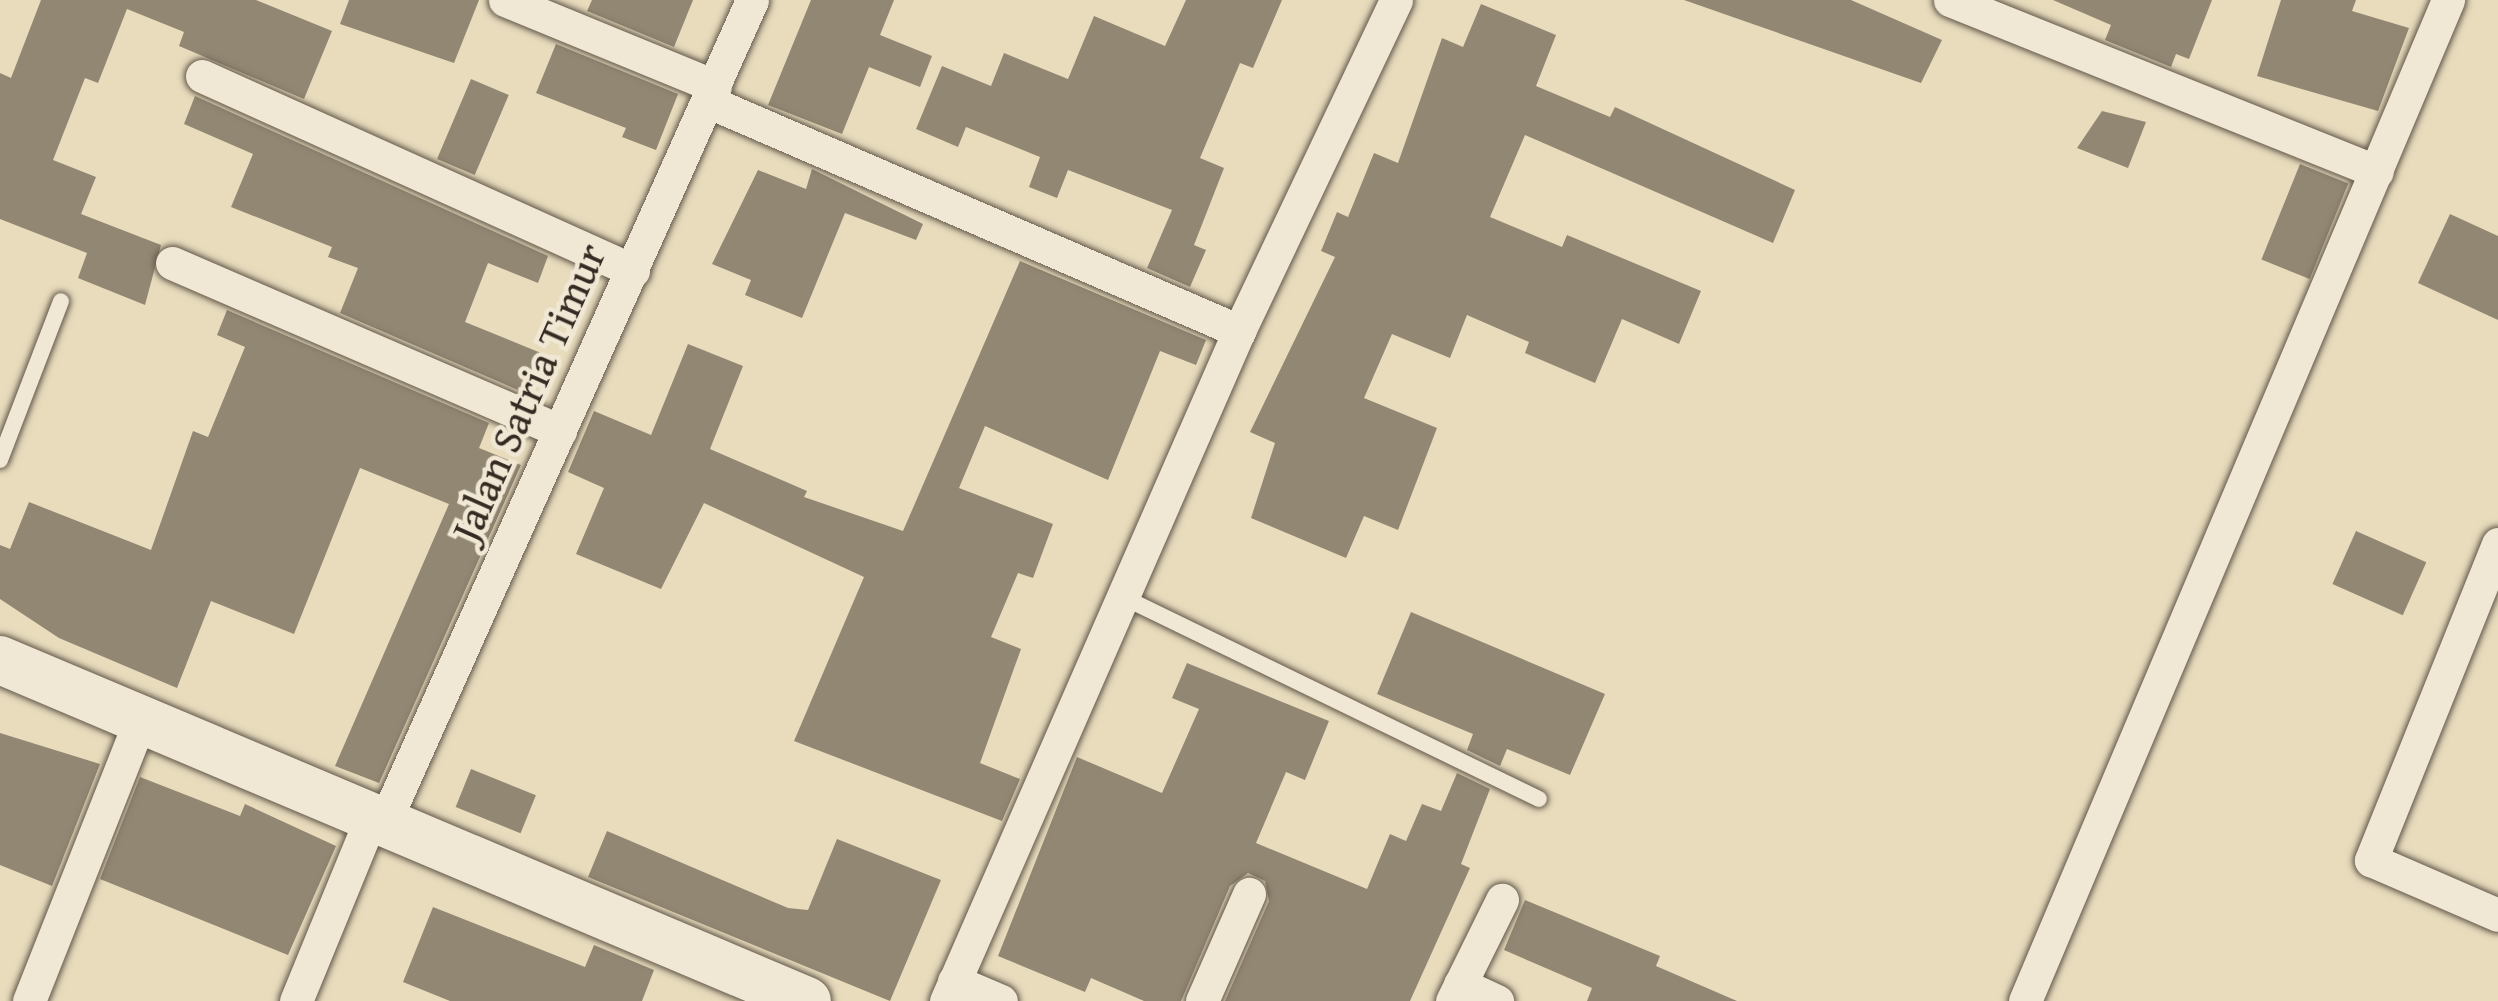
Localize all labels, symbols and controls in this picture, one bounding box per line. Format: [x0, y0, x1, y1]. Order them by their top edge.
street label: Jalan Satria Timur [440, 235, 616, 549]

